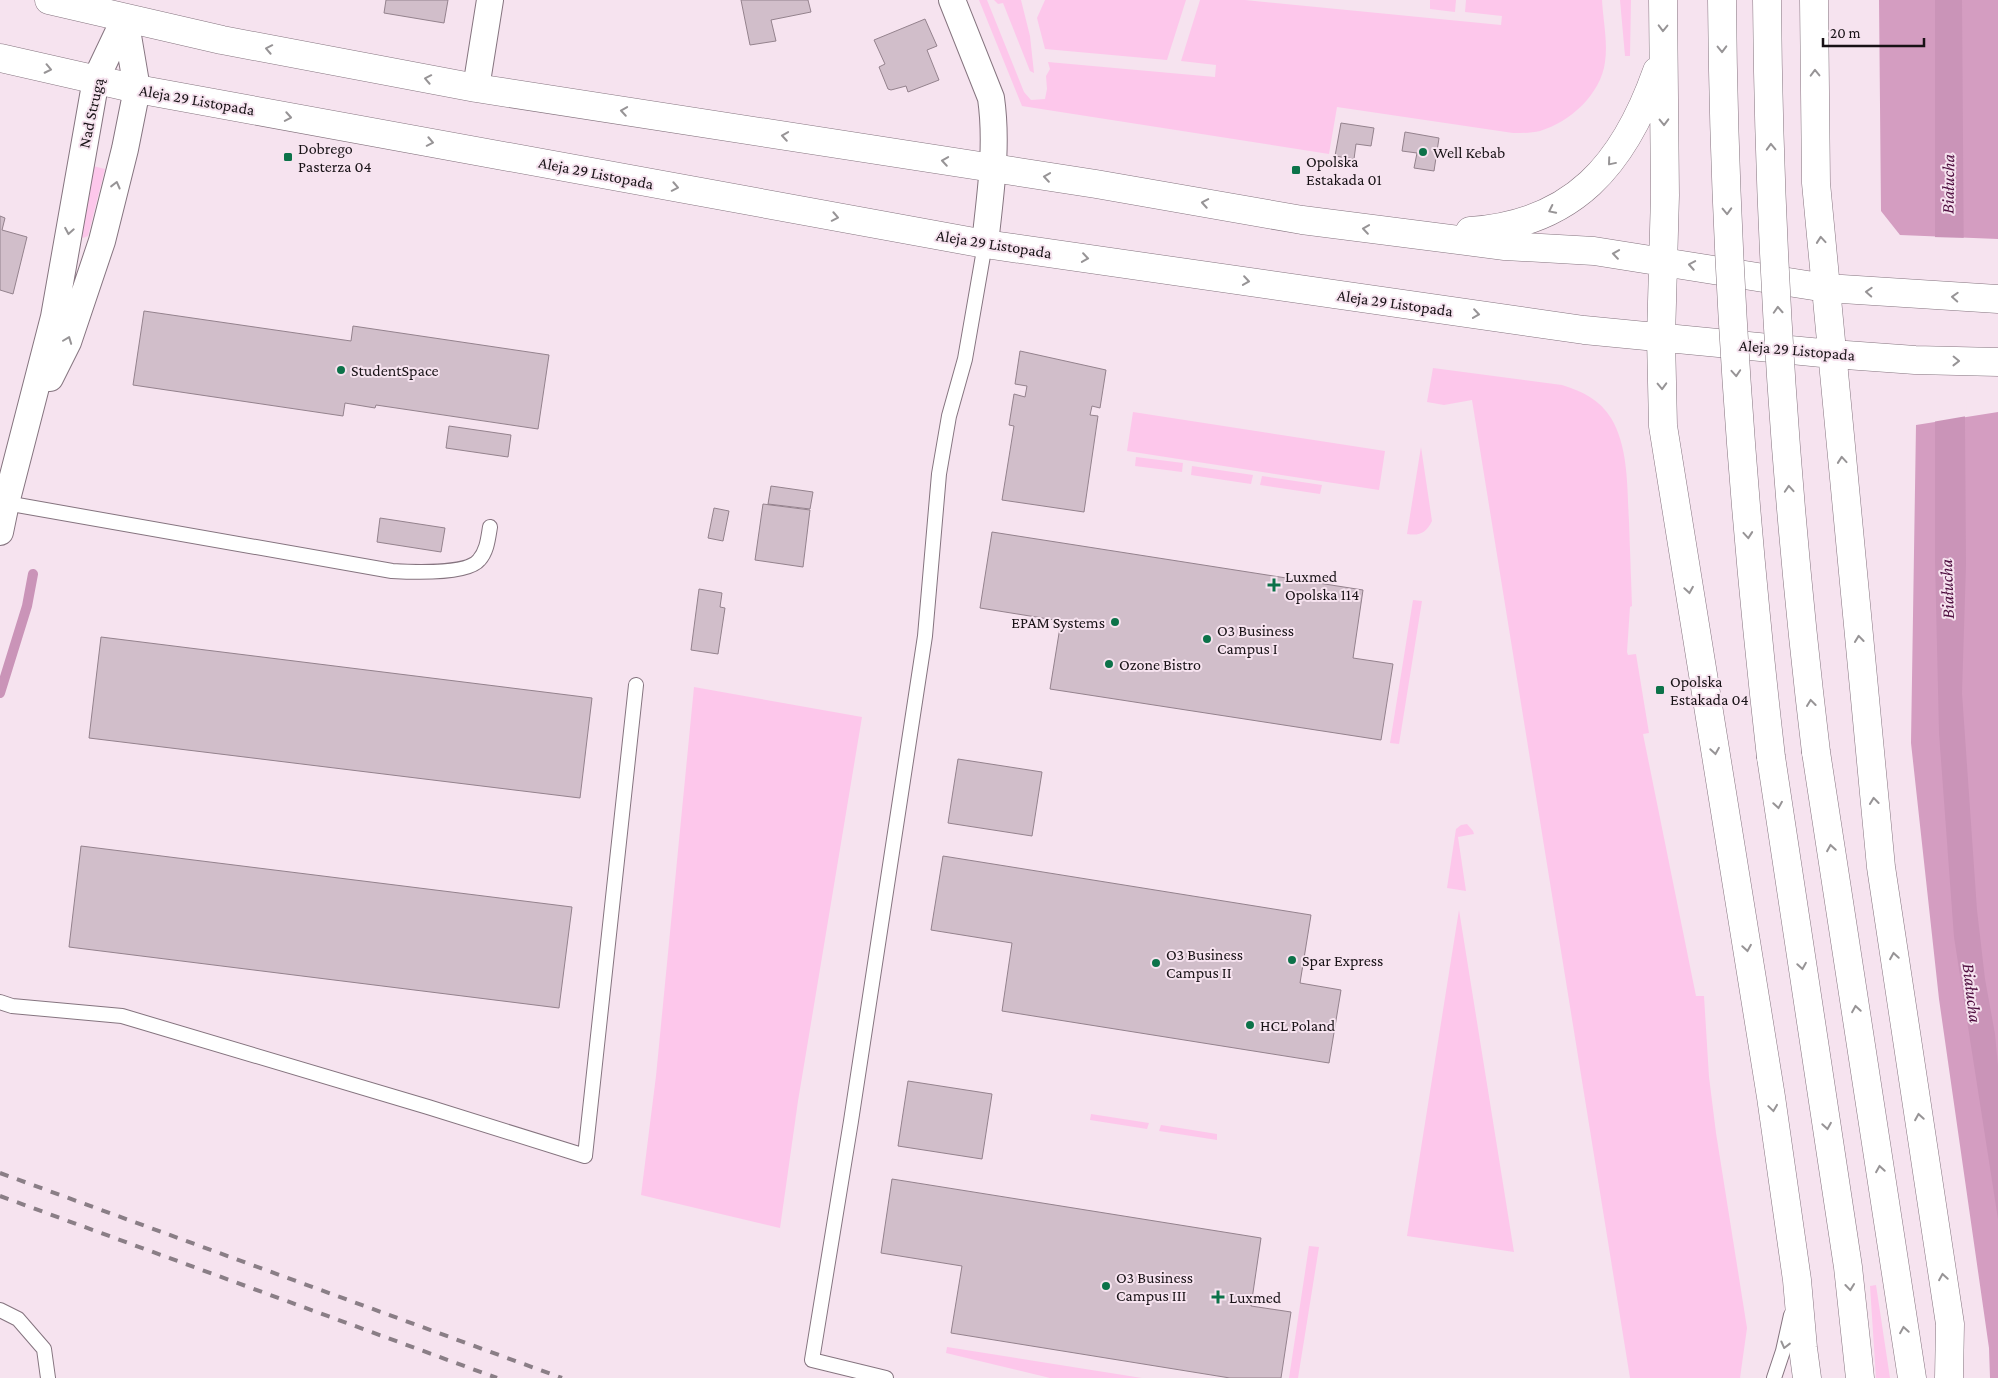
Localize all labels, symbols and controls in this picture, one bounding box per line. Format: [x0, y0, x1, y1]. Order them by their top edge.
scale bar [1823, 15, 1924, 47]
one-way arrow [1658, 24, 1668, 32]
text: 20 m [1830, 25, 1861, 41]
one-way arrow [264, 44, 273, 54]
one-way arrow [1717, 45, 1728, 53]
one-way arrow [43, 63, 52, 74]
one-way arrow [1810, 69, 1820, 76]
one-way arrow [424, 74, 433, 85]
street label: Nad Strugą [75, 76, 108, 150]
street label: Aleja 29 Listopada [138, 82, 256, 120]
one-way arrow [620, 106, 628, 117]
one-way arrow [283, 111, 292, 121]
one-way arrow [1659, 118, 1669, 126]
one-way arrow [780, 131, 788, 142]
one-way arrow [425, 136, 434, 146]
place label: Dobrego Pasterza 04 [298, 140, 372, 175]
one-way arrow [1765, 143, 1776, 151]
place label: Well Kebab [1433, 144, 1505, 161]
marker: Well Kebab [1417, 146, 1429, 158]
marker: Dobrego Pasterza 04 [282, 151, 294, 163]
place label: Opolska Estakada 01 [1306, 153, 1382, 188]
water label: Białucha [1937, 153, 1959, 214]
street label: Aleja 29 Listopada [537, 154, 655, 194]
one-way arrow [941, 156, 949, 167]
one-way arrow [1608, 156, 1617, 165]
marker: Opolska Estakada 01 [1290, 164, 1302, 176]
one-way arrow [1043, 172, 1052, 182]
one-way arrow [110, 180, 121, 189]
one-way arrow [671, 182, 680, 192]
one-way arrow [1201, 199, 1209, 209]
one-way arrow [1548, 204, 1557, 214]
one-way arrow [1722, 208, 1732, 215]
one-way arrow [831, 211, 840, 222]
one-way arrow [1361, 224, 1369, 235]
one-way arrow [65, 226, 75, 235]
street label: Aleja 29 Listopada [935, 226, 1054, 263]
one-way arrow [1816, 235, 1827, 243]
one-way arrow [1612, 249, 1620, 259]
one-way arrow [1081, 253, 1089, 263]
one-way arrow [1687, 261, 1696, 271]
one-way arrow [1242, 276, 1250, 286]
street label: Aleja 29 Listopada [1336, 286, 1455, 321]
one-way arrow [1865, 287, 1873, 298]
one-way arrow [1951, 291, 1959, 302]
one-way arrow [1772, 305, 1783, 313]
one-way arrow [1472, 308, 1480, 319]
one-way arrow [62, 336, 72, 345]
street label: Aleja 29 Listopada [1738, 336, 1856, 365]
one-way arrow [1953, 356, 1961, 366]
place label: StudentSpace [351, 362, 438, 380]
marker: StudentSpace [335, 364, 347, 376]
one-way arrow [1730, 370, 1741, 378]
one-way arrow [1657, 383, 1667, 391]
one-way arrow [1837, 456, 1848, 464]
one-way arrow [1784, 485, 1795, 493]
one-way arrow [1742, 532, 1753, 540]
water label: Białucha [1936, 558, 1958, 619]
place label: Luxmed Opolska 114 [1285, 568, 1359, 604]
marker: Luxmed Opolska 114 [1267, 578, 1281, 592]
one-way arrow [1684, 586, 1694, 595]
place label: EPAM Systems [1011, 614, 1105, 632]
marker: EPAM Systems [1109, 616, 1121, 628]
place label: O3 Business Campus I [1217, 622, 1294, 658]
marker: O3 Business Campus I [1201, 633, 1213, 645]
one-way arrow [1853, 635, 1864, 643]
place label: Ozone Bistro [1119, 656, 1201, 673]
marker: Ozone Bistro [1103, 658, 1115, 670]
place label: Opolska Estakada 04 [1670, 673, 1749, 708]
marker: Opolska Estakada 04 [1654, 684, 1666, 696]
one-way arrow [1806, 699, 1817, 707]
one-way arrow [1710, 747, 1720, 755]
one-way arrow [1869, 797, 1880, 805]
one-way arrow [1772, 801, 1783, 809]
one-way arrow [1826, 844, 1837, 852]
one-way arrow [1741, 944, 1752, 952]
place label: O3 Business Campus II [1166, 946, 1243, 982]
place label: Spar Express [1302, 952, 1383, 970]
one-way arrow [1890, 952, 1900, 960]
marker: Spar Express [1286, 954, 1298, 966]
marker: O3 Business Campus II [1150, 957, 1162, 969]
one-way arrow [1797, 961, 1807, 970]
water label: Białucha [1958, 962, 1986, 1025]
one-way arrow [1851, 1004, 1861, 1013]
place label: HCL Poland [1260, 1017, 1336, 1034]
marker: HCL Poland [1244, 1019, 1256, 1031]
one-way arrow [1767, 1105, 1778, 1113]
one-way arrow [1914, 1112, 1924, 1121]
one-way arrow [1821, 1122, 1831, 1131]
one-way arrow [1875, 1165, 1886, 1173]
place label: O3 Business Campus III [1116, 1269, 1193, 1305]
one-way arrow [1939, 1273, 1949, 1282]
marker: O3 Business Campus III [1100, 1280, 1112, 1292]
one-way arrow [1844, 1283, 1855, 1291]
place label: Luxmed [1229, 1289, 1282, 1306]
marker: Luxmed [1211, 1290, 1225, 1304]
one-way arrow [1900, 1325, 1910, 1334]
one-way arrow [1780, 1340, 1791, 1349]

